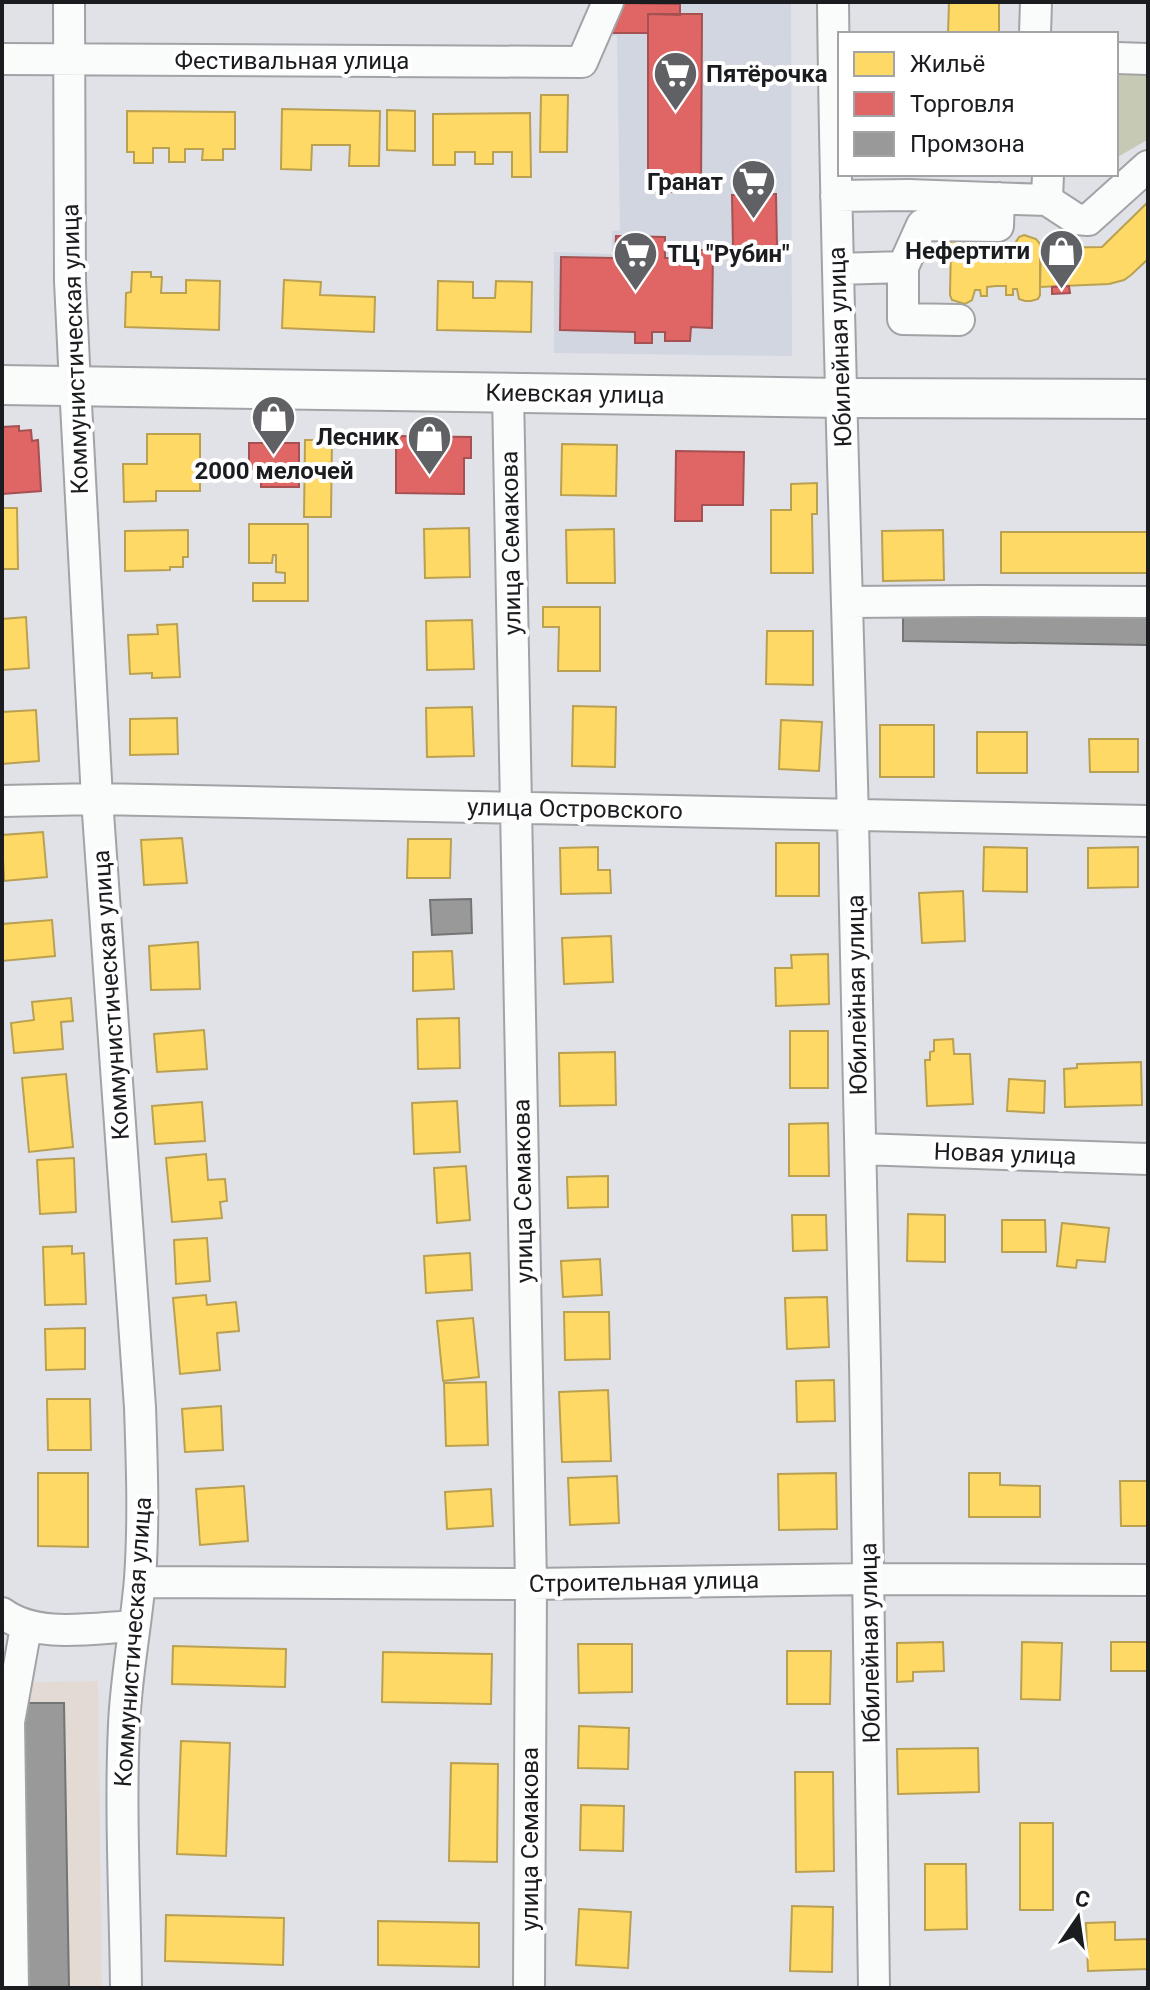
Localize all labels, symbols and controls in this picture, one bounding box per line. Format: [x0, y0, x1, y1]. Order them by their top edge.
legend [838, 32, 1118, 176]
street label: Фестивальная улица [175, 47, 409, 75]
supermarket icon: Пятёрочка [651, 50, 699, 113]
text: Жильё [910, 50, 985, 78]
place label: Пятёрочка [706, 60, 828, 88]
text: Торговля [910, 90, 1015, 118]
text: Промзона [910, 130, 1025, 158]
supermarket icon: Гранат [730, 158, 778, 221]
place label: Гранат [647, 168, 723, 196]
street label: Коммунистическая улица [56, 203, 94, 495]
shop icon: Нефертити [1037, 227, 1085, 290]
supermarket icon: ТЦ "Рубин" [612, 230, 660, 293]
place label: Нефертити [905, 237, 1030, 265]
place label: ТЦ "Рубин" [667, 240, 790, 268]
street label: Юбилейная улица [823, 246, 857, 448]
street label: Киевская улица [485, 378, 665, 410]
shop icon: 2000 мелочей [250, 393, 298, 456]
shop icon: Лесник [406, 413, 454, 476]
place label: Лесник [316, 423, 399, 451]
street label: улица Семакова [495, 451, 527, 635]
place label: 2000 мелочей [194, 457, 354, 485]
street label: улица Островского [467, 793, 683, 825]
street label: Коммунистическая улица [87, 849, 135, 1141]
street label: Юбилейная улица [841, 894, 873, 1096]
street label: улица Семакова [507, 1099, 539, 1283]
street label: Новая улица [933, 1138, 1077, 1170]
street label: Коммунистическая улица [109, 1496, 157, 1788]
street label: Юбилейная улица [854, 1542, 886, 1744]
street label: Строительная улица [529, 1566, 759, 1598]
street label: улица Семакова [516, 1747, 544, 1931]
north arrow [1038, 1878, 1118, 1958]
text: С [1073, 1885, 1092, 1913]

